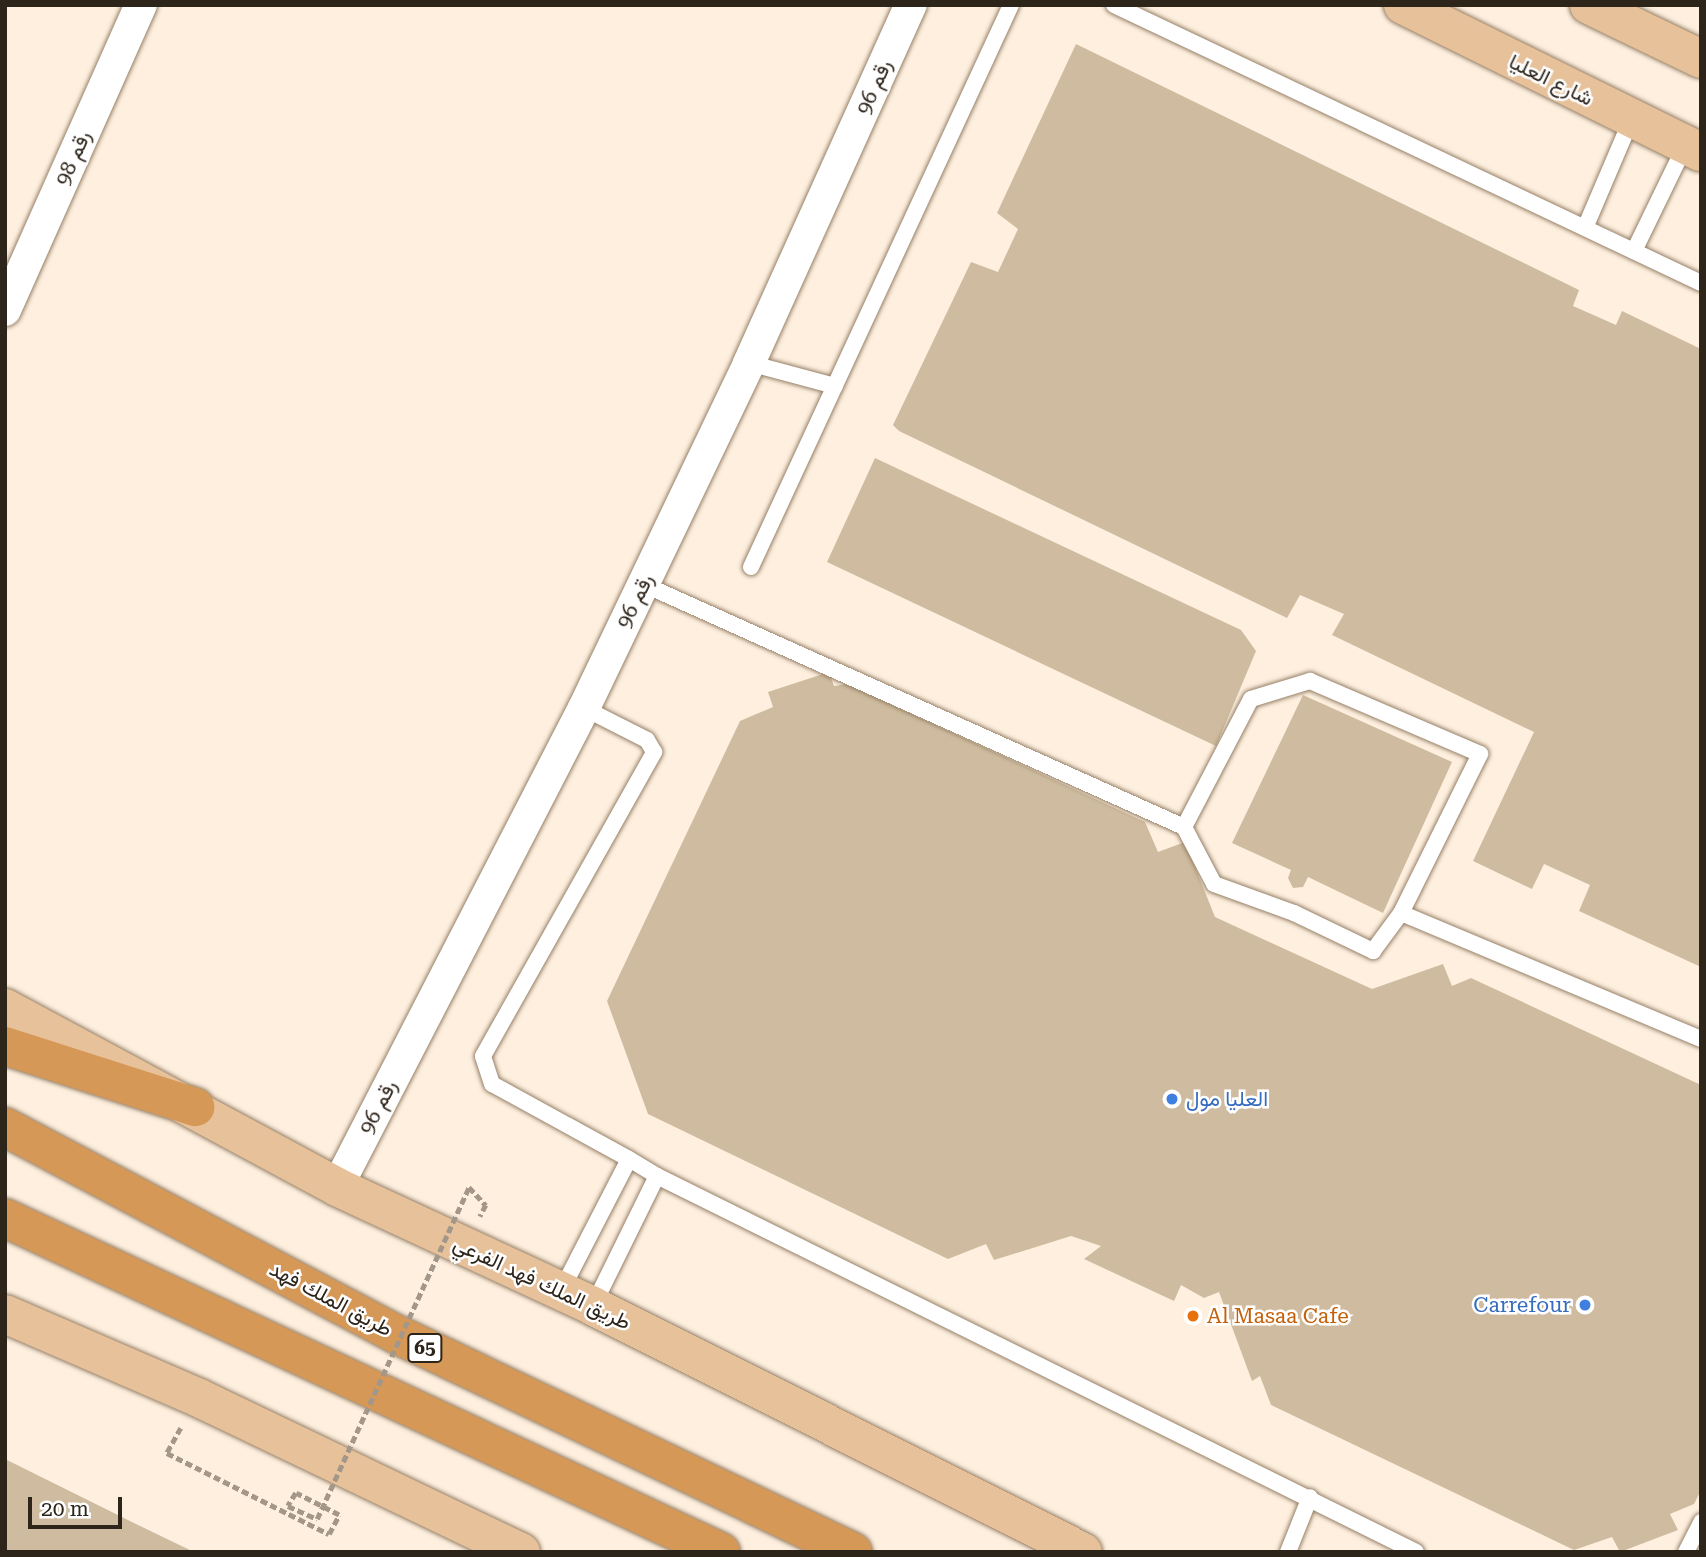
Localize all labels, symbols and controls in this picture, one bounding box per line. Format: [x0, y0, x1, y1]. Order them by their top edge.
street label: شارع العليا [1505, 49, 1597, 111]
street label: رقم 96 [851, 56, 897, 118]
street label: رقم 98 [50, 127, 96, 189]
street label: رقم 96 [611, 570, 659, 632]
street label: رقم 96 [354, 1076, 402, 1138]
place label: العليا مول [1186, 1086, 1268, 1112]
marker: العليا مول [1164, 1091, 1180, 1107]
street label: طريق الملك فهد الفرعي [449, 1231, 635, 1335]
street label: طريق الملك فهد [265, 1256, 397, 1342]
place label: Carrefour [1473, 1292, 1571, 1318]
marker: Carrefour [1577, 1297, 1593, 1313]
place label: Al Masaa Cafe [1207, 1303, 1349, 1329]
marker: Al Masaa Cafe [1185, 1308, 1201, 1324]
road number: 65 [406, 1332, 444, 1364]
scale bar [32, 1484, 126, 1528]
text: 20 m [41, 1497, 89, 1521]

